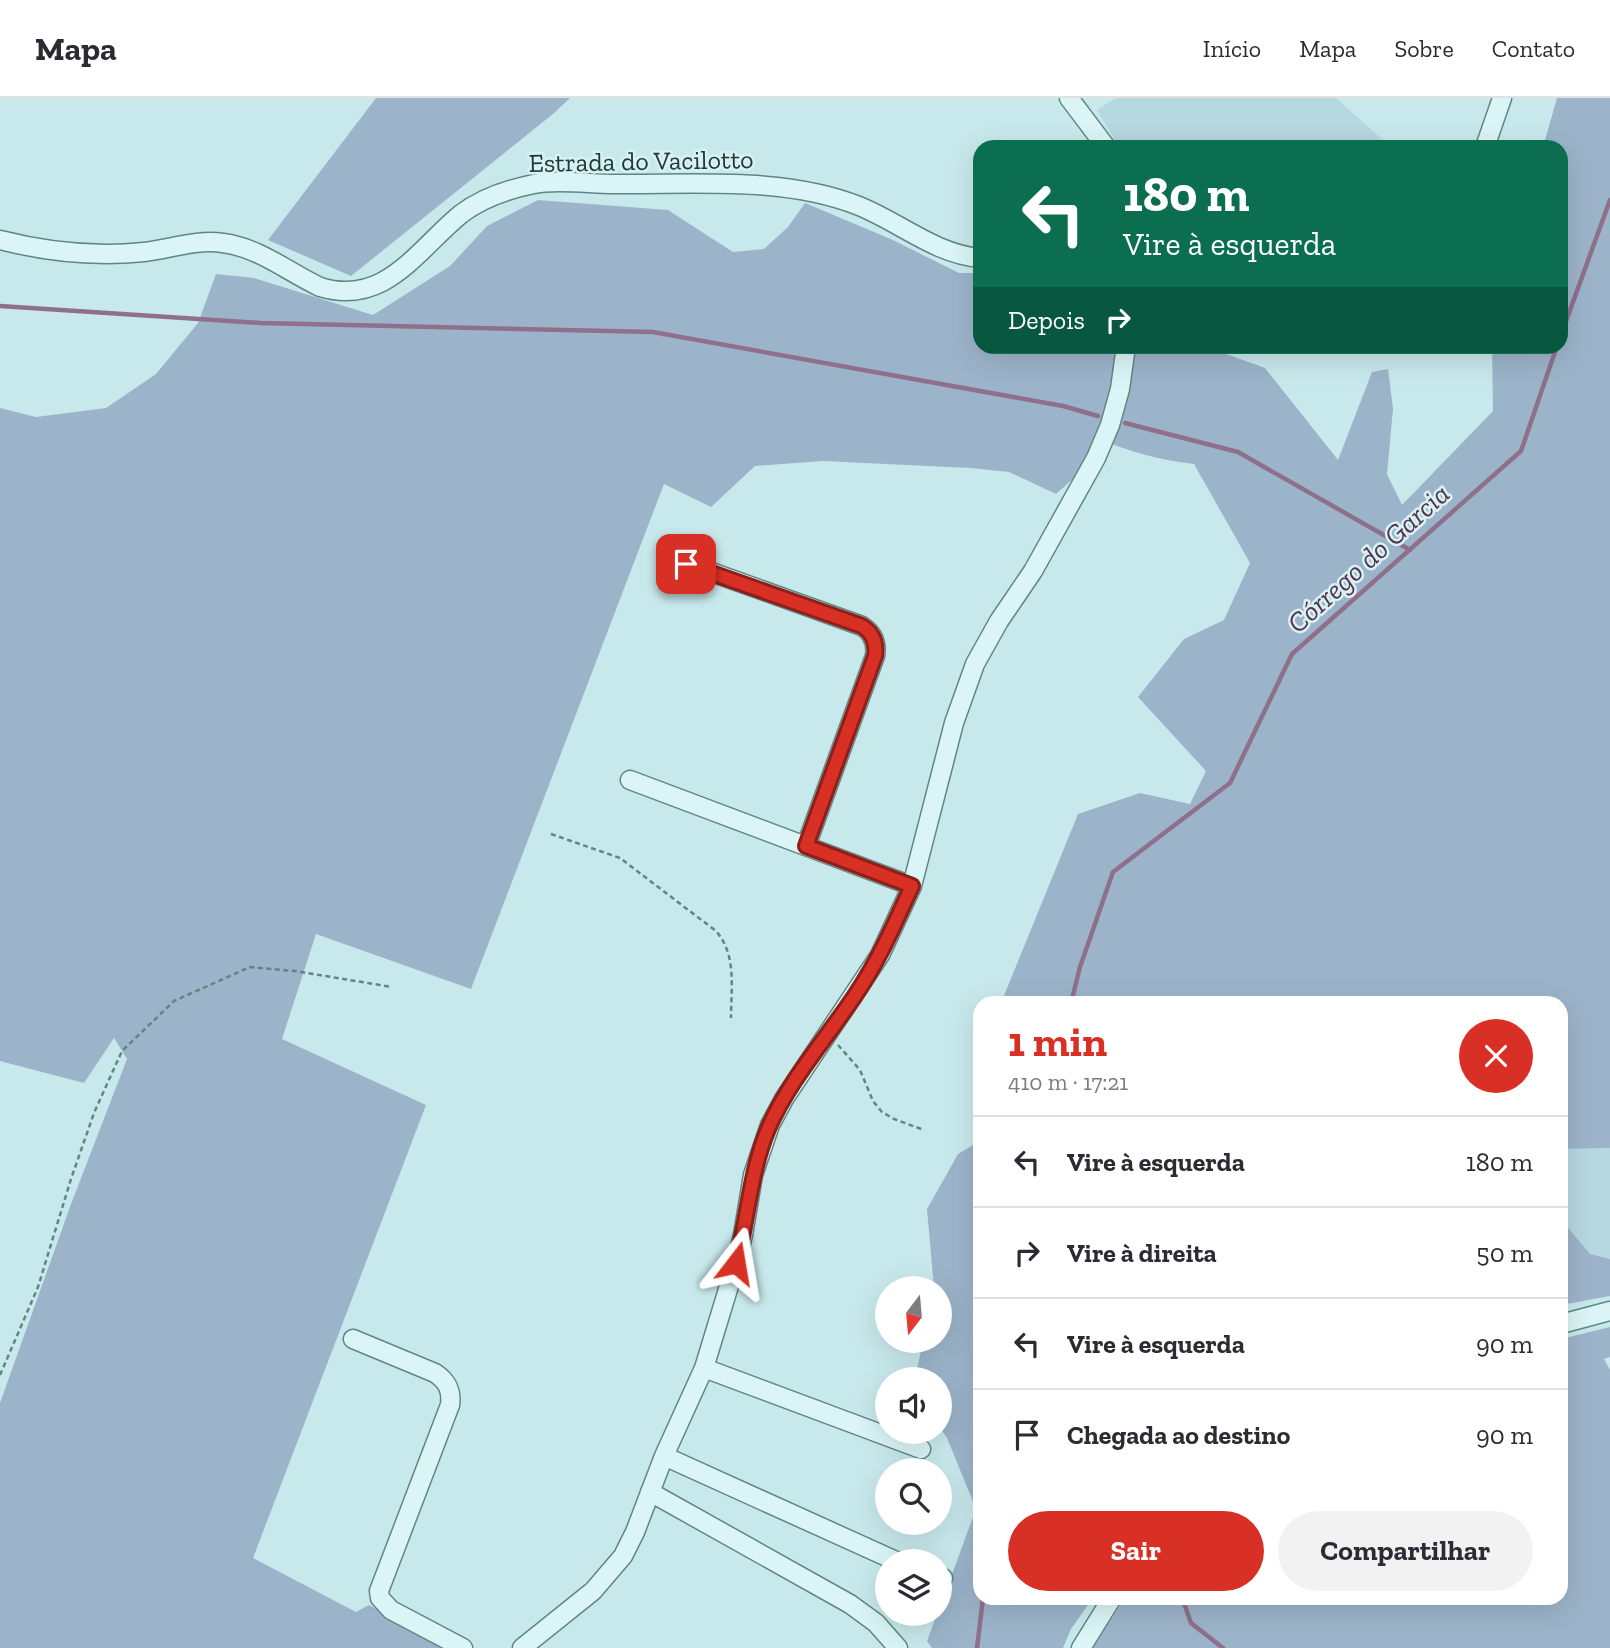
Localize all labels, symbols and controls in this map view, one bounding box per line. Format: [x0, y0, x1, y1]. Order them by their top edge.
text: Mapa [35, 29, 117, 68]
text: Início [1203, 34, 1261, 63]
text: Mapa [1299, 34, 1356, 63]
text: Sobre [1394, 34, 1454, 63]
text: Contato [1492, 34, 1575, 63]
street label: Estrada do Vacilotto [528, 143, 754, 179]
text: 180 m [1123, 165, 1250, 224]
icon: left [1008, 168, 1099, 259]
text: Vire à esquerda [1123, 225, 1336, 263]
icon: right [1099, 301, 1137, 339]
text: Depois [1008, 304, 1085, 336]
water label: Córrego do Garcia [1281, 477, 1456, 640]
pin [656, 534, 716, 594]
icon: arrive [667, 545, 705, 583]
text: 1 min [1008, 1016, 1107, 1067]
button: close [1459, 1019, 1533, 1093]
text: 410 m · 17:21 [1008, 1068, 1128, 1096]
icon: left [1008, 1143, 1046, 1181]
text: Vire à esquerda [1067, 1146, 1245, 1178]
text: 180 m [1466, 1146, 1533, 1178]
position arrow [699, 1226, 773, 1300]
icon: right [1008, 1234, 1046, 1272]
text: Vire à direita [1067, 1237, 1217, 1269]
text: 50 m [1476, 1237, 1533, 1269]
north arrow [875, 1276, 952, 1353]
map controls [875, 1276, 952, 1626]
icon: left [1008, 1325, 1046, 1363]
text: Vire à esquerda [1067, 1328, 1245, 1360]
text: 90 m [1476, 1328, 1533, 1360]
button: sound [875, 1367, 952, 1444]
icon: arrive [1008, 1416, 1046, 1454]
text: Chegada ao destino [1067, 1419, 1290, 1451]
text: 90 m [1476, 1419, 1533, 1451]
button: search [875, 1458, 952, 1535]
button: Sair [1008, 1511, 1264, 1591]
button: Compartilhar [1278, 1511, 1533, 1591]
button: layers [875, 1549, 952, 1626]

